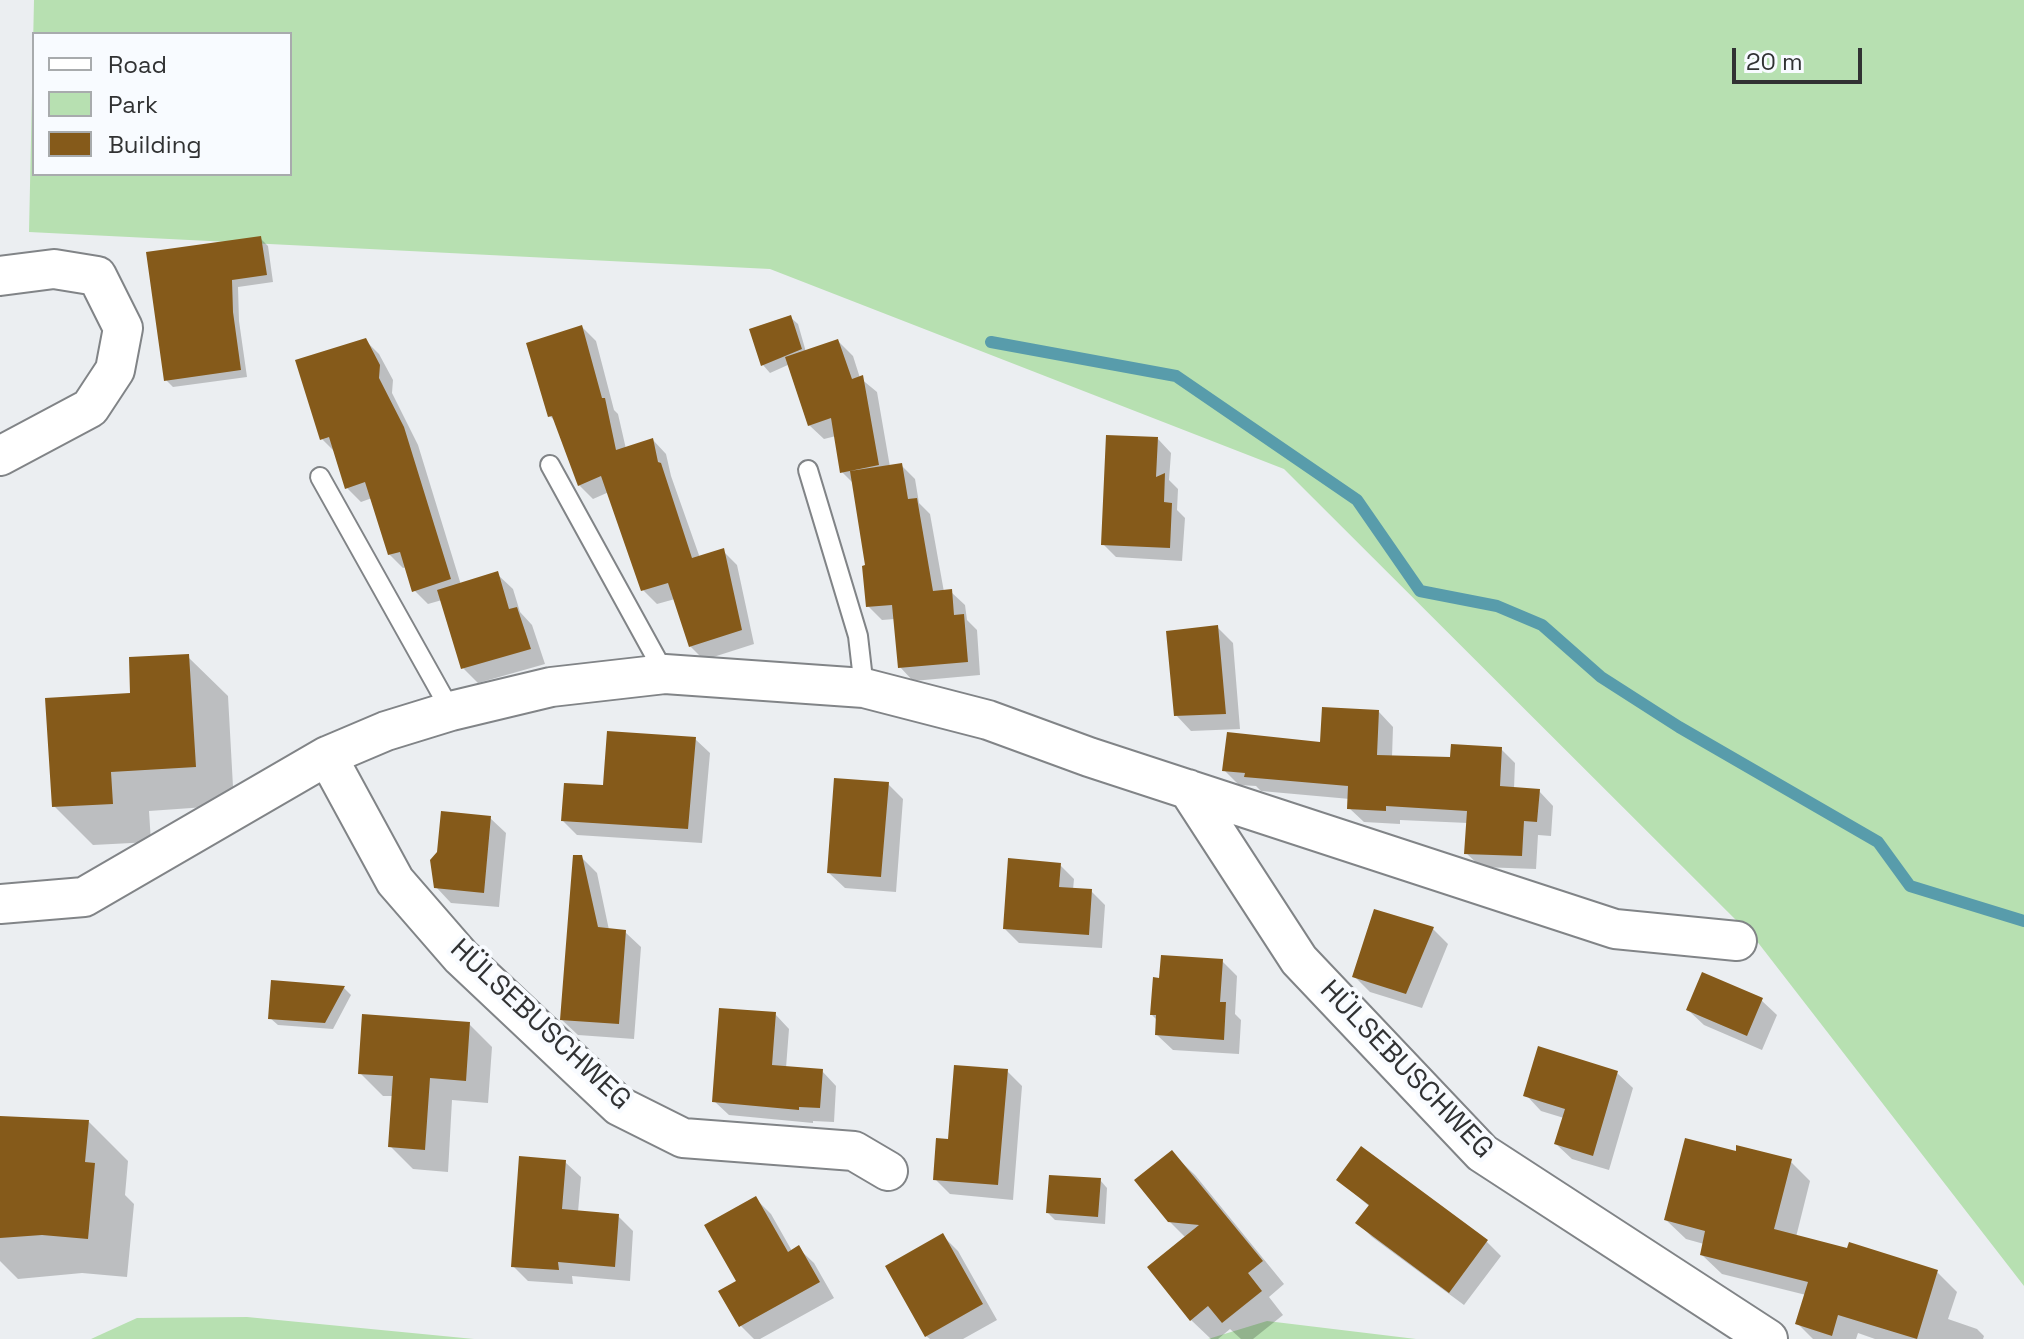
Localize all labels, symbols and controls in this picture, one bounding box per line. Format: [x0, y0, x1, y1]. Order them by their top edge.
legend [32, 32, 292, 176]
scale bar [1736, 32, 1866, 82]
text: 20 m [1746, 46, 1803, 77]
text: Road [108, 49, 167, 80]
text: Park [108, 89, 158, 120]
text: Building [108, 129, 202, 160]
street label: HÜLSEBUSCHWEG [443, 933, 637, 1117]
street label: HÜLSEBUSCHWEG [1312, 974, 1500, 1166]

